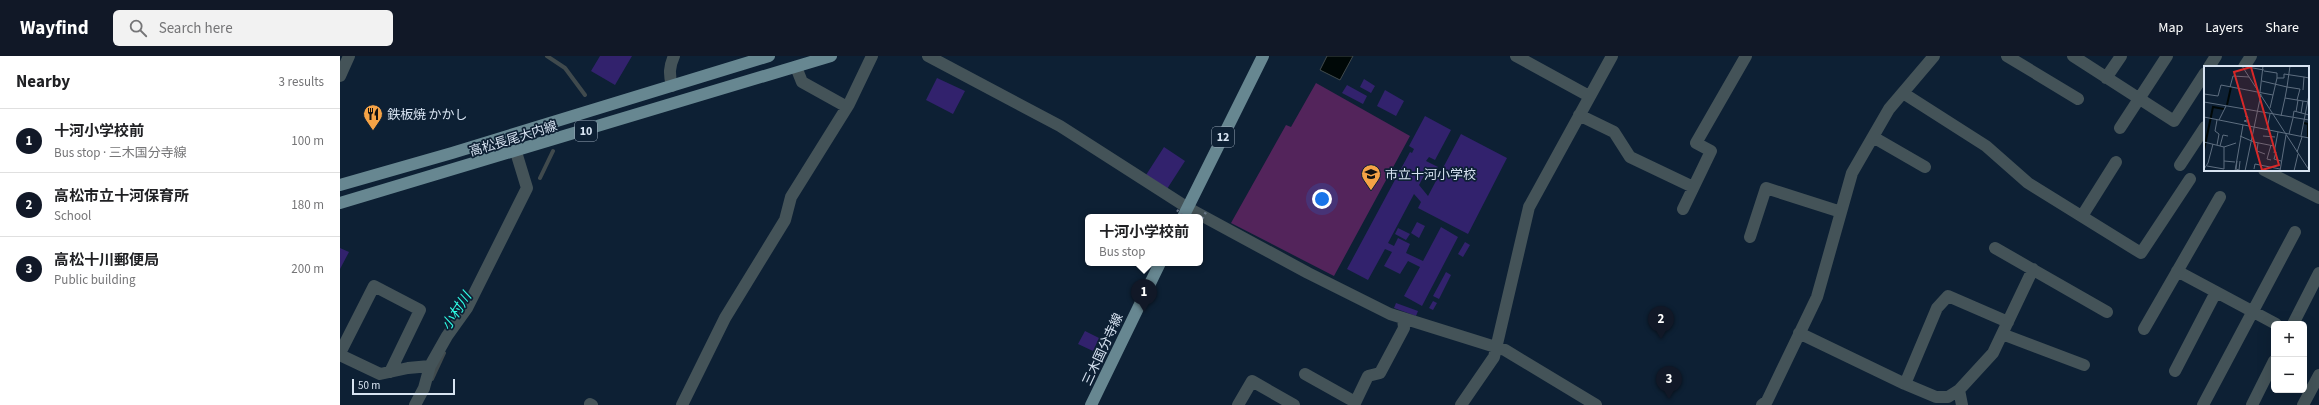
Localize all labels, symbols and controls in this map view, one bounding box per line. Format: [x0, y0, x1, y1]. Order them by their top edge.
search box [113, 10, 393, 46]
text: Wayfind [20, 15, 89, 42]
icon: search [127, 17, 149, 39]
text: Search here [159, 18, 233, 39]
text: Map [2158, 18, 2183, 38]
text: Layers [2205, 18, 2243, 38]
text: Share [2265, 18, 2299, 38]
inset map [2204, 66, 2309, 171]
text: Nearby [16, 70, 70, 94]
text: 3 results [279, 73, 324, 91]
restaurant icon: 鉄板焼 かかし [362, 103, 384, 131]
place label: 鉄板焼 かかし [387, 106, 468, 124]
street label: 高松長尾大内線 [467, 117, 559, 161]
text: 十河小学校前 [54, 121, 144, 142]
road number: 10 [575, 121, 597, 141]
road number: 12 [1212, 127, 1234, 147]
text: 1 [26, 132, 32, 150]
text: 100 m [291, 132, 324, 150]
text: Bus stop · 三木国分寺線 [54, 144, 187, 162]
school or university icon: 市立十河小学校 [1360, 163, 1382, 191]
place label: 市立十河小学校 [1385, 166, 1476, 184]
text: 高松市立十河保育所 [54, 186, 189, 207]
your location [1312, 189, 1332, 209]
text: 2 [26, 196, 32, 214]
text: 180 m [291, 196, 324, 214]
text: School [54, 207, 91, 225]
popup [1085, 214, 1203, 266]
text: 十河小学校前 [1099, 222, 1189, 243]
text: Bus stop [1099, 243, 1145, 261]
text: 高松十川郵便局 [54, 250, 159, 271]
text: 3 [26, 260, 32, 278]
text: 200 m [291, 260, 324, 278]
text: Public building [54, 271, 136, 289]
pin: 1 [1131, 279, 1157, 312]
water label: 小村川 [437, 287, 478, 335]
pin: 2 [1648, 306, 1674, 339]
street label: 三木国分寺線 [1078, 310, 1128, 389]
map controls [2271, 321, 2307, 393]
button: + [2271, 321, 2307, 357]
button: − [2271, 357, 2307, 393]
pin: 3 [1656, 366, 1682, 399]
scale bar [352, 377, 455, 396]
text: 50 m [358, 378, 380, 393]

